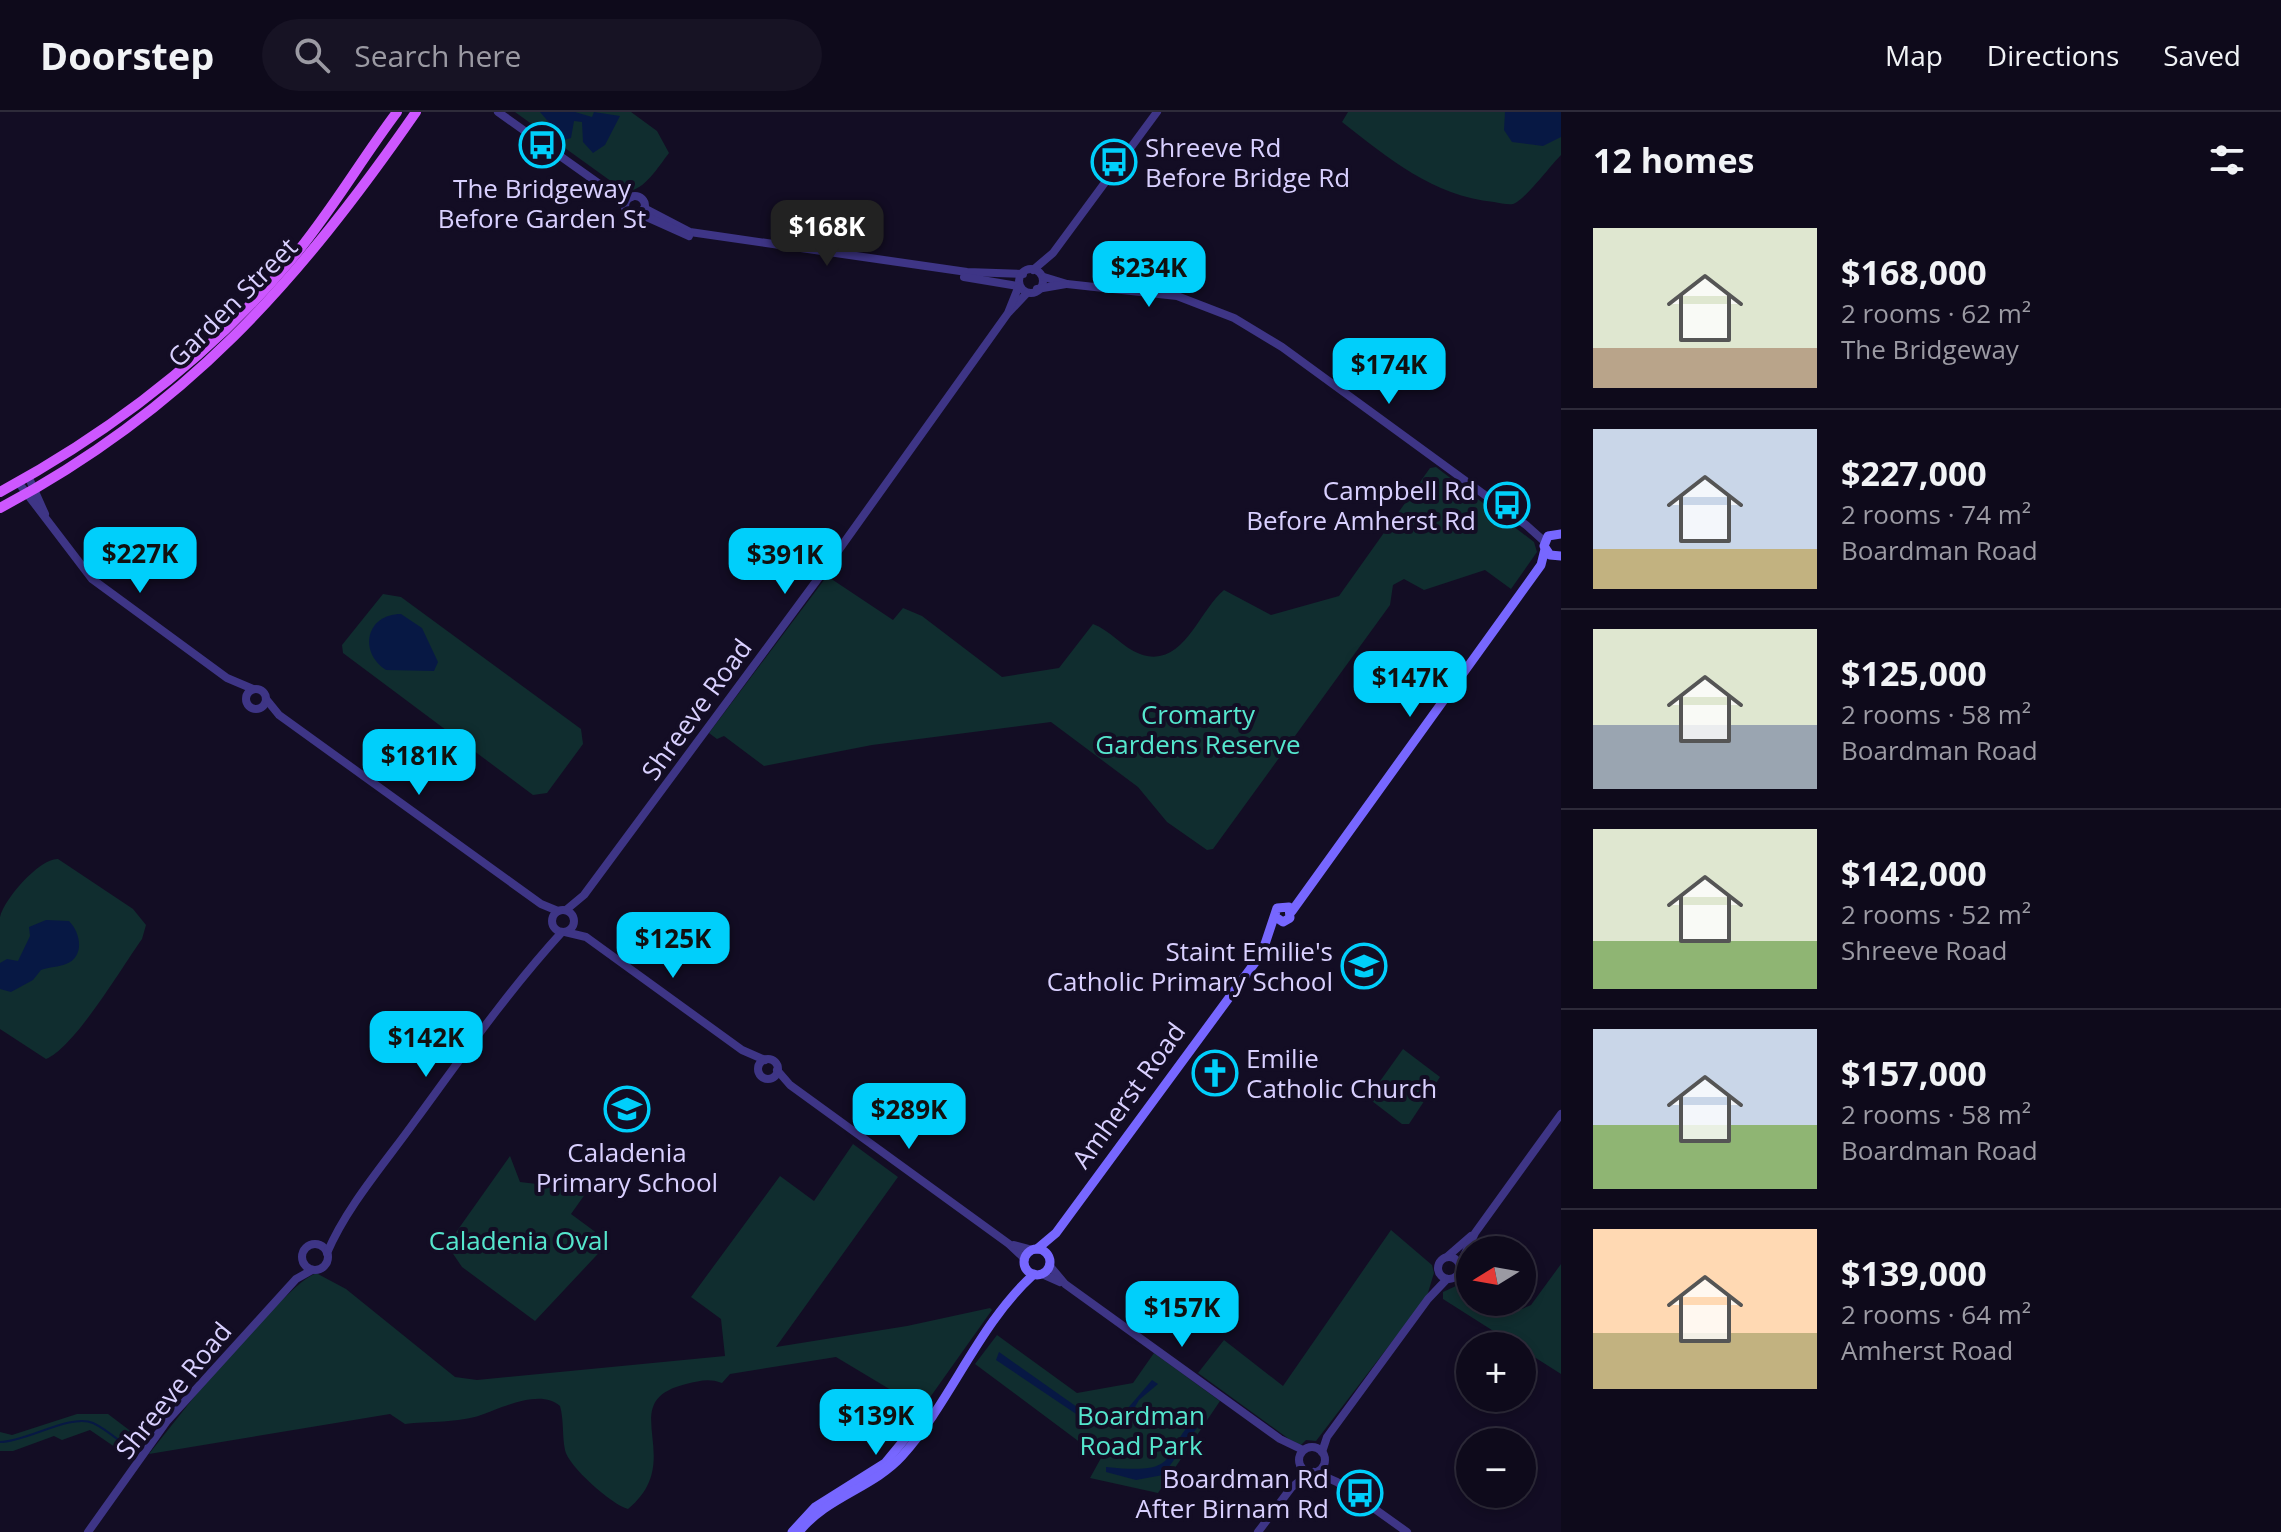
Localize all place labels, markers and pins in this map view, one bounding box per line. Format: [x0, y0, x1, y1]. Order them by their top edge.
bus stop icon: The Bridgeway Before Garden St [518, 121, 566, 169]
place label: Shreeve Rd Before Bridge Rd [1145, 129, 1350, 195]
bus stop icon: Shreeve Rd Before Bridge Rd [1090, 138, 1138, 186]
place label: The Bridgeway Before Garden St [438, 170, 646, 236]
pin: $168K [771, 200, 883, 268]
pin: $234K [1093, 241, 1205, 309]
pin: $174K [1333, 338, 1445, 406]
place label: Campbell Rd Before Amherst Rd [1246, 472, 1476, 538]
bus stop icon: Campbell Rd Before Amherst Rd [1483, 481, 1531, 529]
pin: $227K [84, 527, 196, 595]
pin: $391K [729, 528, 841, 596]
pin: $147K [1354, 651, 1466, 719]
pin: $181K [363, 729, 475, 797]
pin: $125K [617, 912, 729, 980]
place label: Staint Emilie's Catholic Primary School [1047, 933, 1333, 999]
school or university icon: Staint Emilie's Catholic Primary School [1340, 942, 1388, 990]
pin: $142K [370, 1011, 482, 1079]
place label: Emilie Catholic Church [1246, 1040, 1437, 1106]
church icon: Emilie Catholic Church [1191, 1049, 1239, 1097]
pin: $289K [853, 1083, 965, 1151]
school or university icon: Caladenia Primary School [603, 1085, 651, 1133]
place label: Caladenia Primary School [536, 1134, 718, 1200]
pin: $157K [1126, 1281, 1238, 1349]
pin: $139K [820, 1389, 932, 1457]
place label: Boardman Rd After Birnam Rd [1135, 1460, 1329, 1526]
bus stop icon: Boardman Rd After Birnam Rd [1336, 1469, 1384, 1517]

